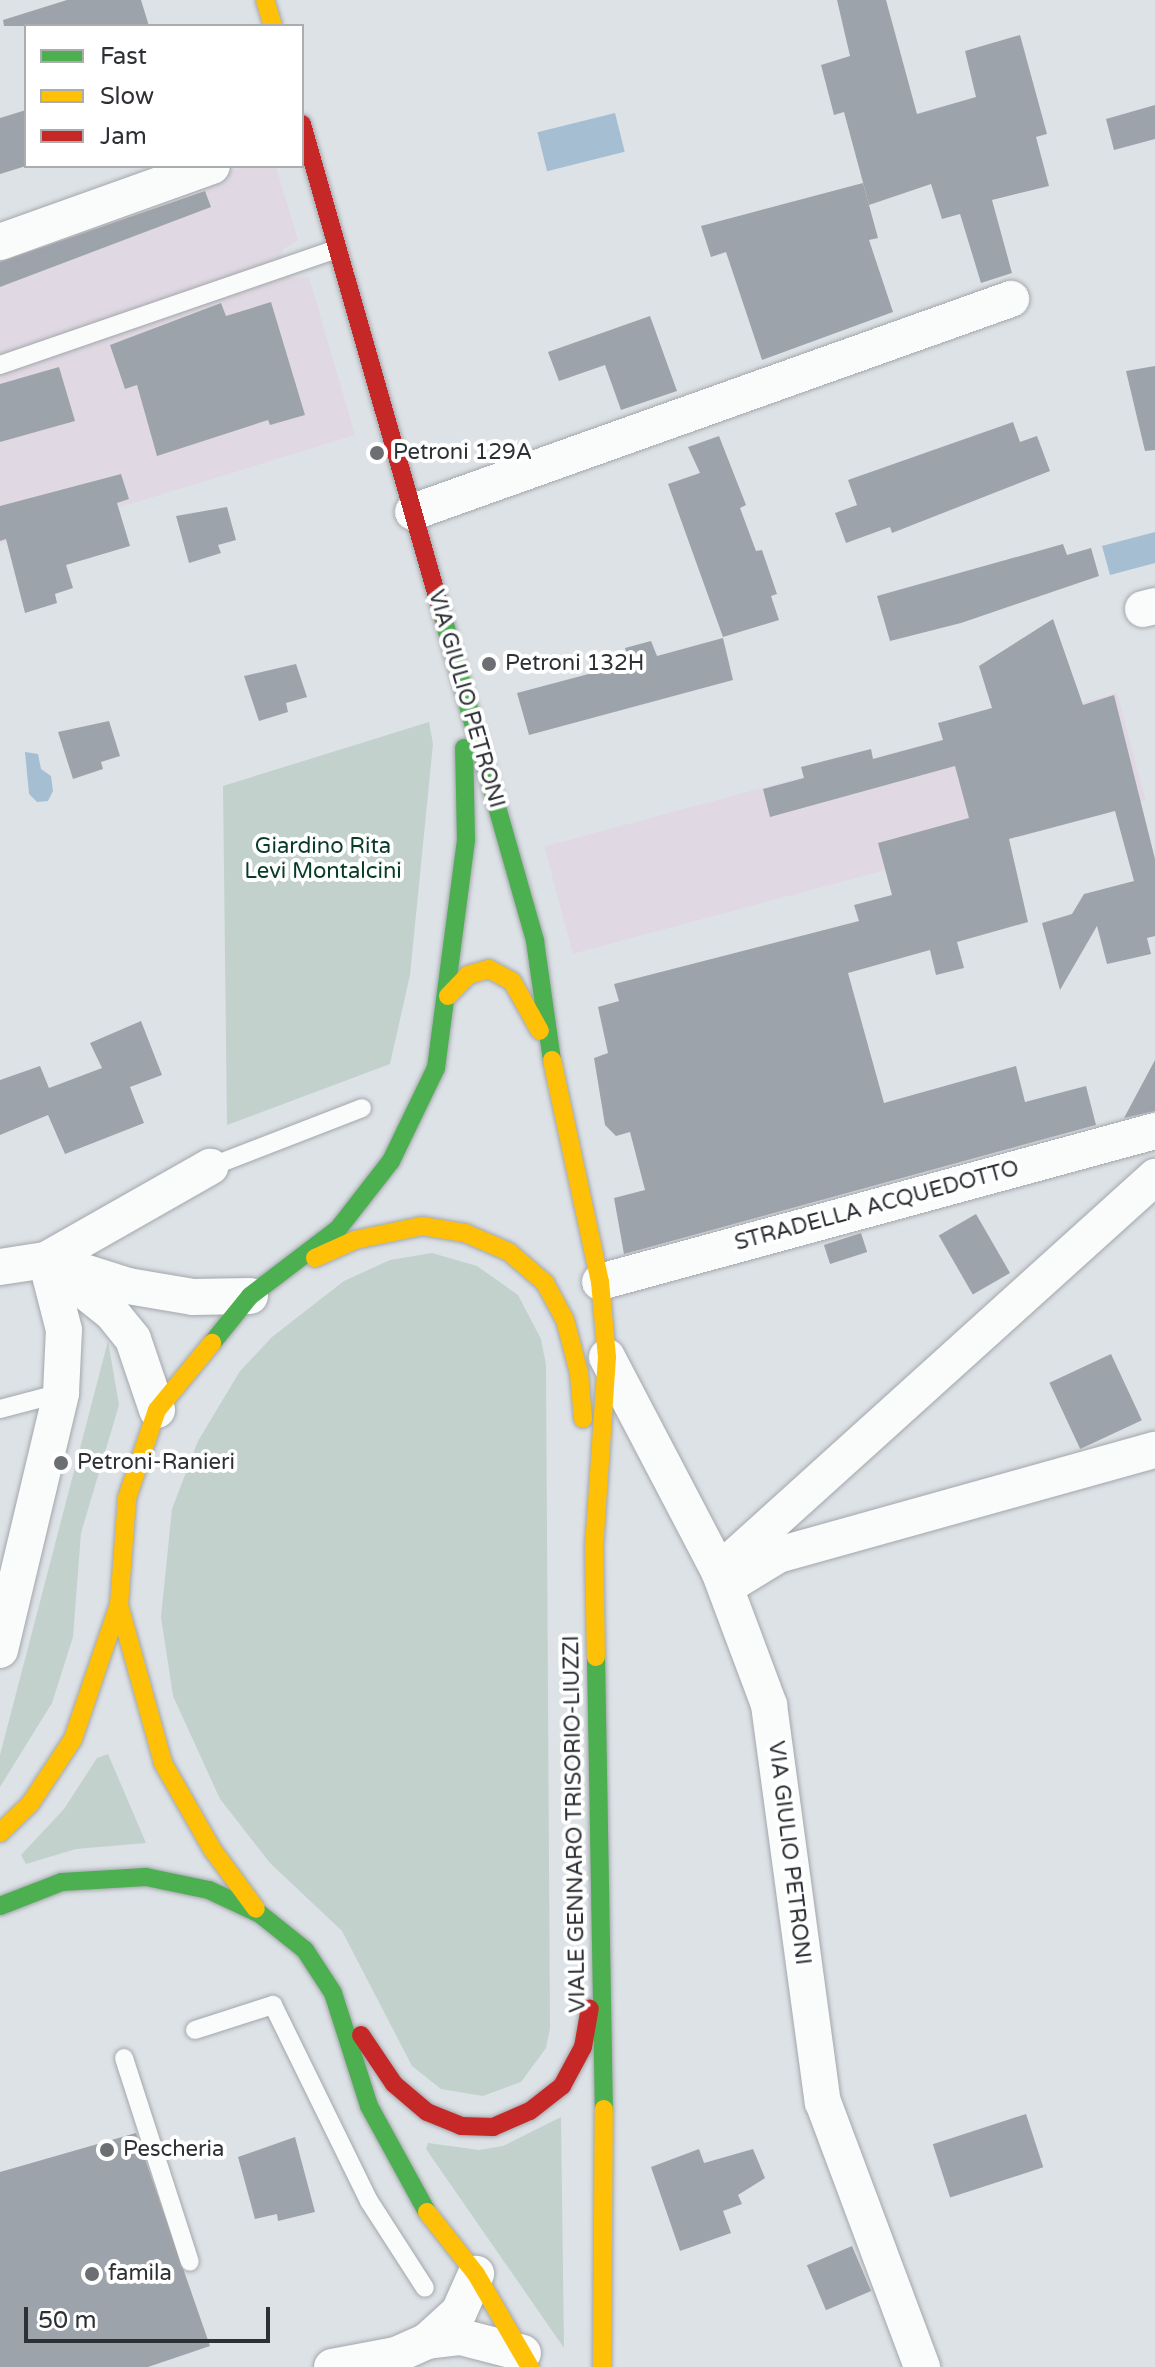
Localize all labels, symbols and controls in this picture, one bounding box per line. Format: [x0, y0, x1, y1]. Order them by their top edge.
legend [24, 24, 304, 168]
text: Fast [100, 42, 147, 71]
text: Slow [100, 82, 154, 111]
text: Jam [100, 122, 147, 151]
place label: Petroni 129A [393, 440, 532, 466]
marker: Petroni 129A [368, 444, 386, 462]
street label: VIA GIULIO PETRONI [422, 587, 510, 811]
place label: Petroni 132H [505, 651, 644, 677]
marker: Petroni 132H [480, 655, 498, 673]
park label: Giardino Rita Levi Montalcini [244, 833, 402, 884]
street label: STRADELLA ACQUEDOTTO [732, 1155, 1022, 1257]
place label: Petroni-Ranieri [77, 1450, 235, 1476]
marker: Petroni-Ranieri [52, 1454, 70, 1472]
street label: VIALE GENNARO TRISORIO-LIUZZI [559, 1635, 591, 2013]
street label: VIA GIULIO PETRONI [762, 1739, 816, 1967]
place label: Pescheria [123, 2137, 224, 2163]
marker: Pescheria [98, 2141, 116, 2159]
place label: famila [108, 2261, 172, 2287]
marker: famila [83, 2265, 101, 2283]
scale bar [28, 2291, 274, 2341]
text: 50 m [38, 2306, 96, 2335]

